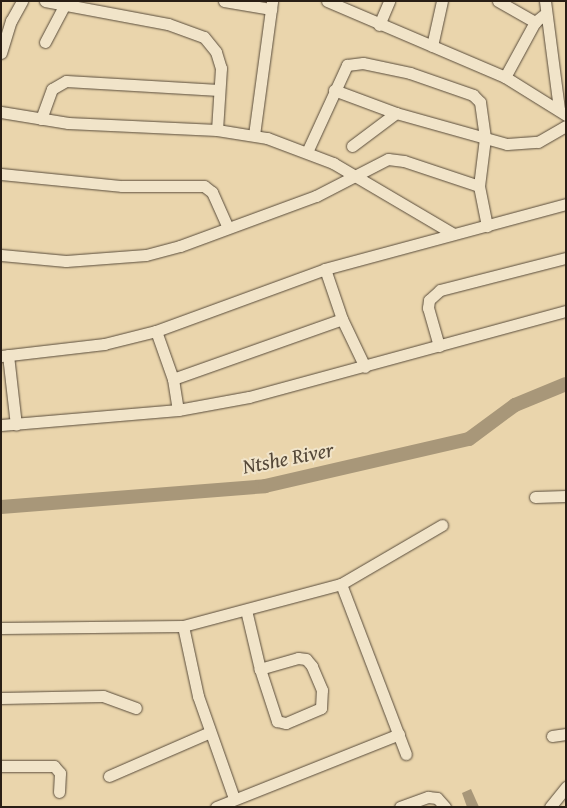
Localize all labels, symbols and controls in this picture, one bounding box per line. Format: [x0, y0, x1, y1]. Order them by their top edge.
water label: Ntshe River [240, 437, 336, 479]

